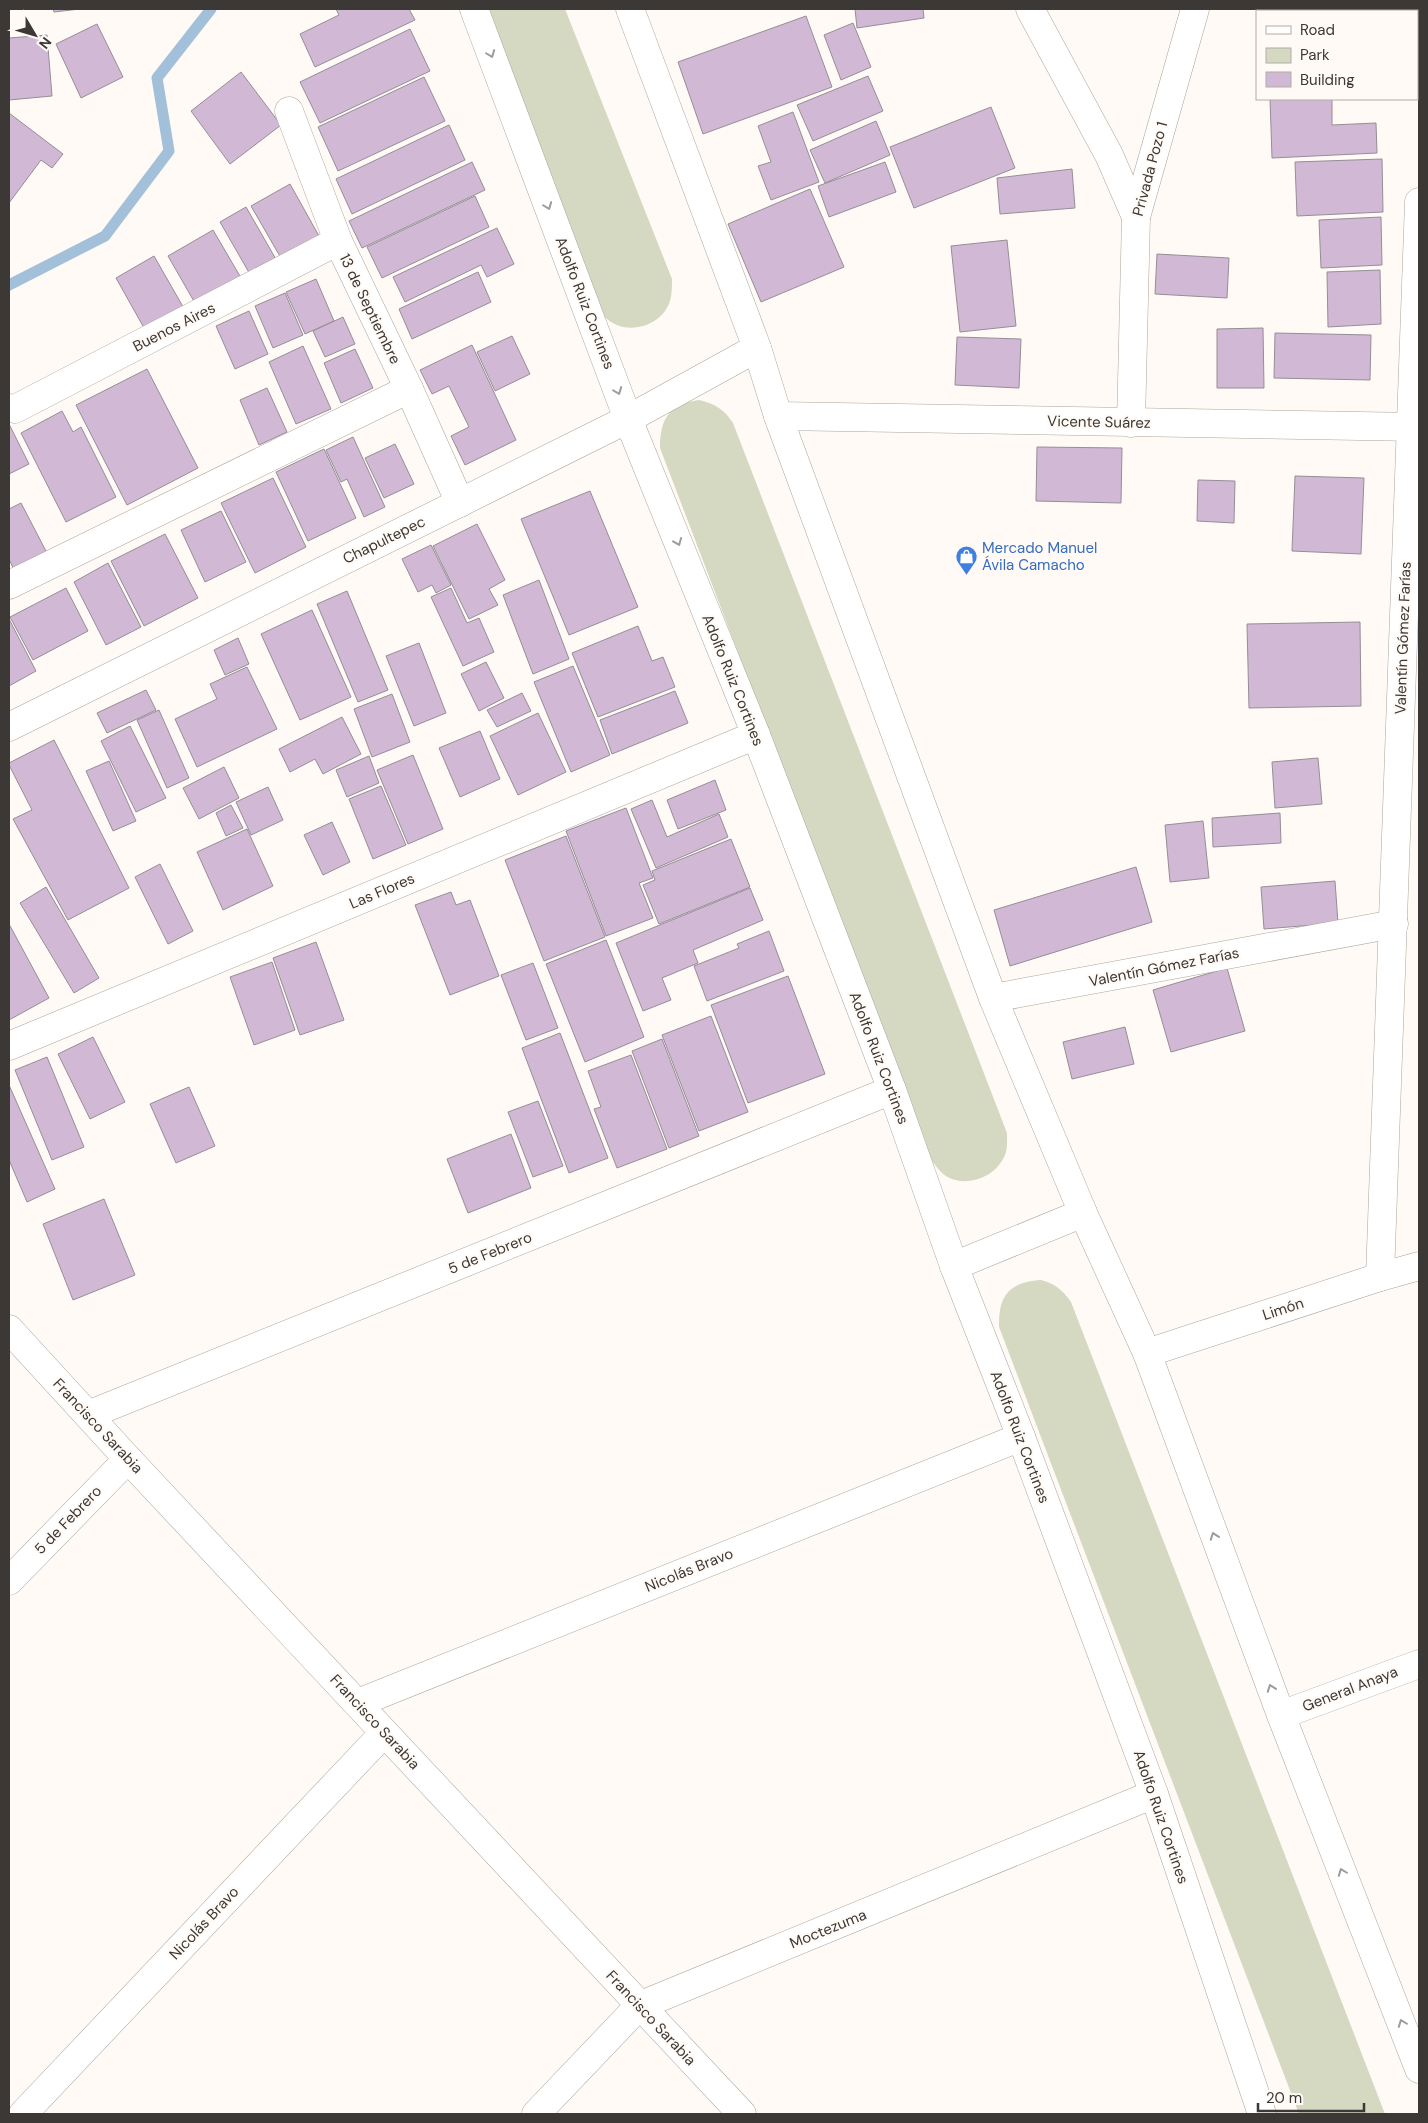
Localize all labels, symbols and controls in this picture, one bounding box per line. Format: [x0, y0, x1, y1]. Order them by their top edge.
north arrow [10, 10, 60, 60]
legend [1256, 10, 1418, 100]
text: Road [1300, 20, 1335, 40]
text: N [35, 33, 55, 53]
text: Park [1300, 45, 1330, 65]
one-way arrow [485, 50, 495, 58]
text: Building [1300, 70, 1355, 90]
street label: Privada Pozo 1 [1128, 120, 1172, 218]
one-way arrow [542, 202, 552, 210]
street label: Adolfo Ruiz Cortines [551, 234, 619, 372]
street label: 13 de Septiembre [335, 251, 405, 367]
street label: Buenos Aires [129, 298, 219, 356]
one-way arrow [612, 386, 622, 395]
street label: Vicente Suárez [1047, 411, 1151, 433]
street label: Chapultepec [339, 511, 429, 569]
one-way arrow [672, 537, 682, 546]
place label: Mercado Manuel Ávila Camacho [982, 538, 1097, 575]
shop icon: Mercado Manuel Ávila Camacho [954, 545, 978, 576]
street label: Valentín Gómez Farías [1390, 561, 1416, 715]
street label: Adolfo Ruiz Cortines [697, 611, 769, 749]
street label: Las Flores [346, 868, 418, 914]
street label: Valentín Gómez Farías [1087, 943, 1241, 991]
street label: Adolfo Ruiz Cortines [845, 989, 913, 1127]
street label: 5 de Febrero [445, 1227, 535, 1279]
street label: Limón [1260, 1293, 1306, 1325]
street label: Adolfo Ruiz Cortines [986, 1368, 1054, 1506]
street label: Francisco Sarabia [49, 1374, 147, 1478]
street label: 5 de Febrero [30, 1481, 106, 1559]
one-way arrow [1210, 1532, 1220, 1540]
street label: Nicolás Bravo [642, 1543, 736, 1597]
street label: General Anaya [1299, 1662, 1401, 1716]
street label: Francisco Sarabia [326, 1670, 424, 1774]
one-way arrow [1267, 1684, 1277, 1693]
street label: Adolfo Ruiz Cortines [1129, 1747, 1193, 1887]
one-way arrow [1338, 1868, 1349, 1877]
street label: Nicolás Bravo [165, 1882, 243, 1964]
street label: Moctezuma [787, 1905, 869, 1953]
street label: Francisco Sarabia [602, 1966, 700, 2070]
one-way arrow [1397, 2020, 1407, 2028]
scale bar [1258, 2080, 1364, 2112]
text: 20 m [1266, 2088, 1302, 2108]

